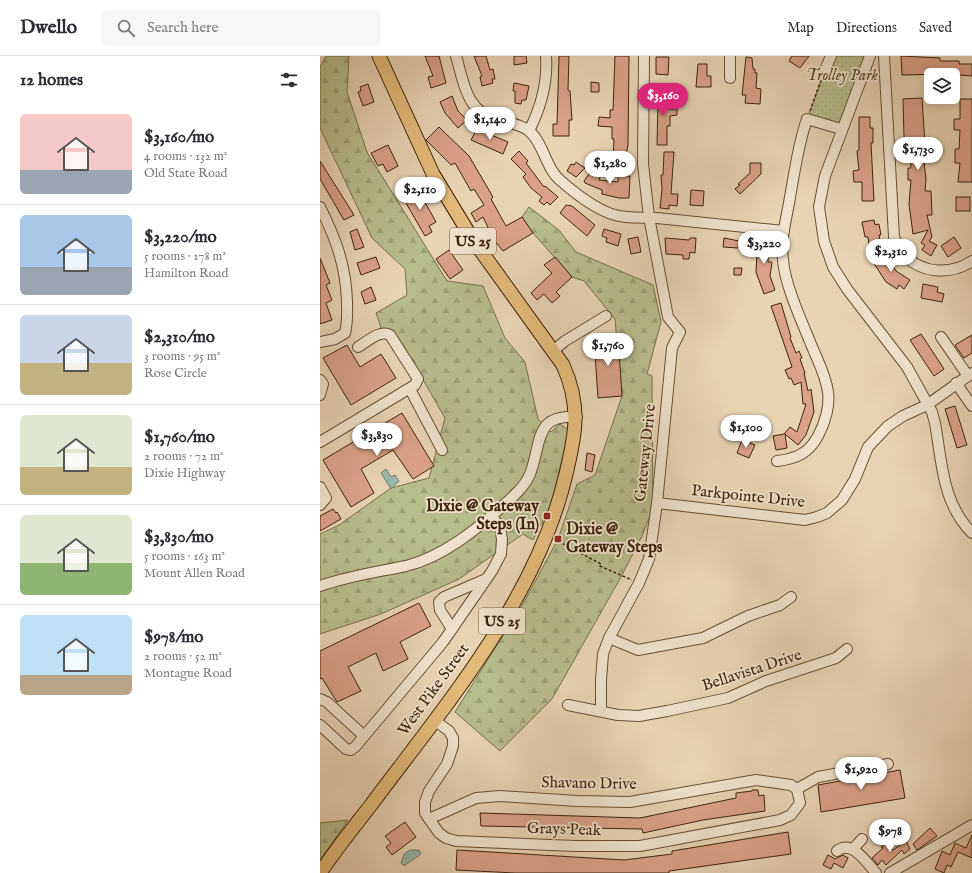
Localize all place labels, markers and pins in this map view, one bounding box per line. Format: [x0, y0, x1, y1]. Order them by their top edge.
pin: $3,160 [630, 83, 696, 117]
pin: $1,140 [457, 107, 523, 141]
pin: $1,730 [885, 137, 951, 171]
pin: $1,280 [577, 151, 643, 185]
pin: $2,110 [387, 177, 453, 211]
pin: $3,220 [731, 231, 797, 265]
pin: $2,310 [858, 239, 924, 273]
pin: $1,760 [575, 333, 641, 367]
pin: $1,100 [713, 415, 779, 449]
pin: $3,830 [344, 423, 410, 457]
place label: Dixie @ Gateway Steps (In) [426, 497, 540, 535]
marker: Dixie @ Gateway Steps (In) [542, 511, 552, 521]
place label: Dixie @ Gateway Steps [566, 520, 663, 558]
marker: Dixie @ Gateway Steps [553, 534, 563, 544]
pin: $1,920 [828, 757, 894, 791]
pin: $978 [866, 819, 914, 853]

